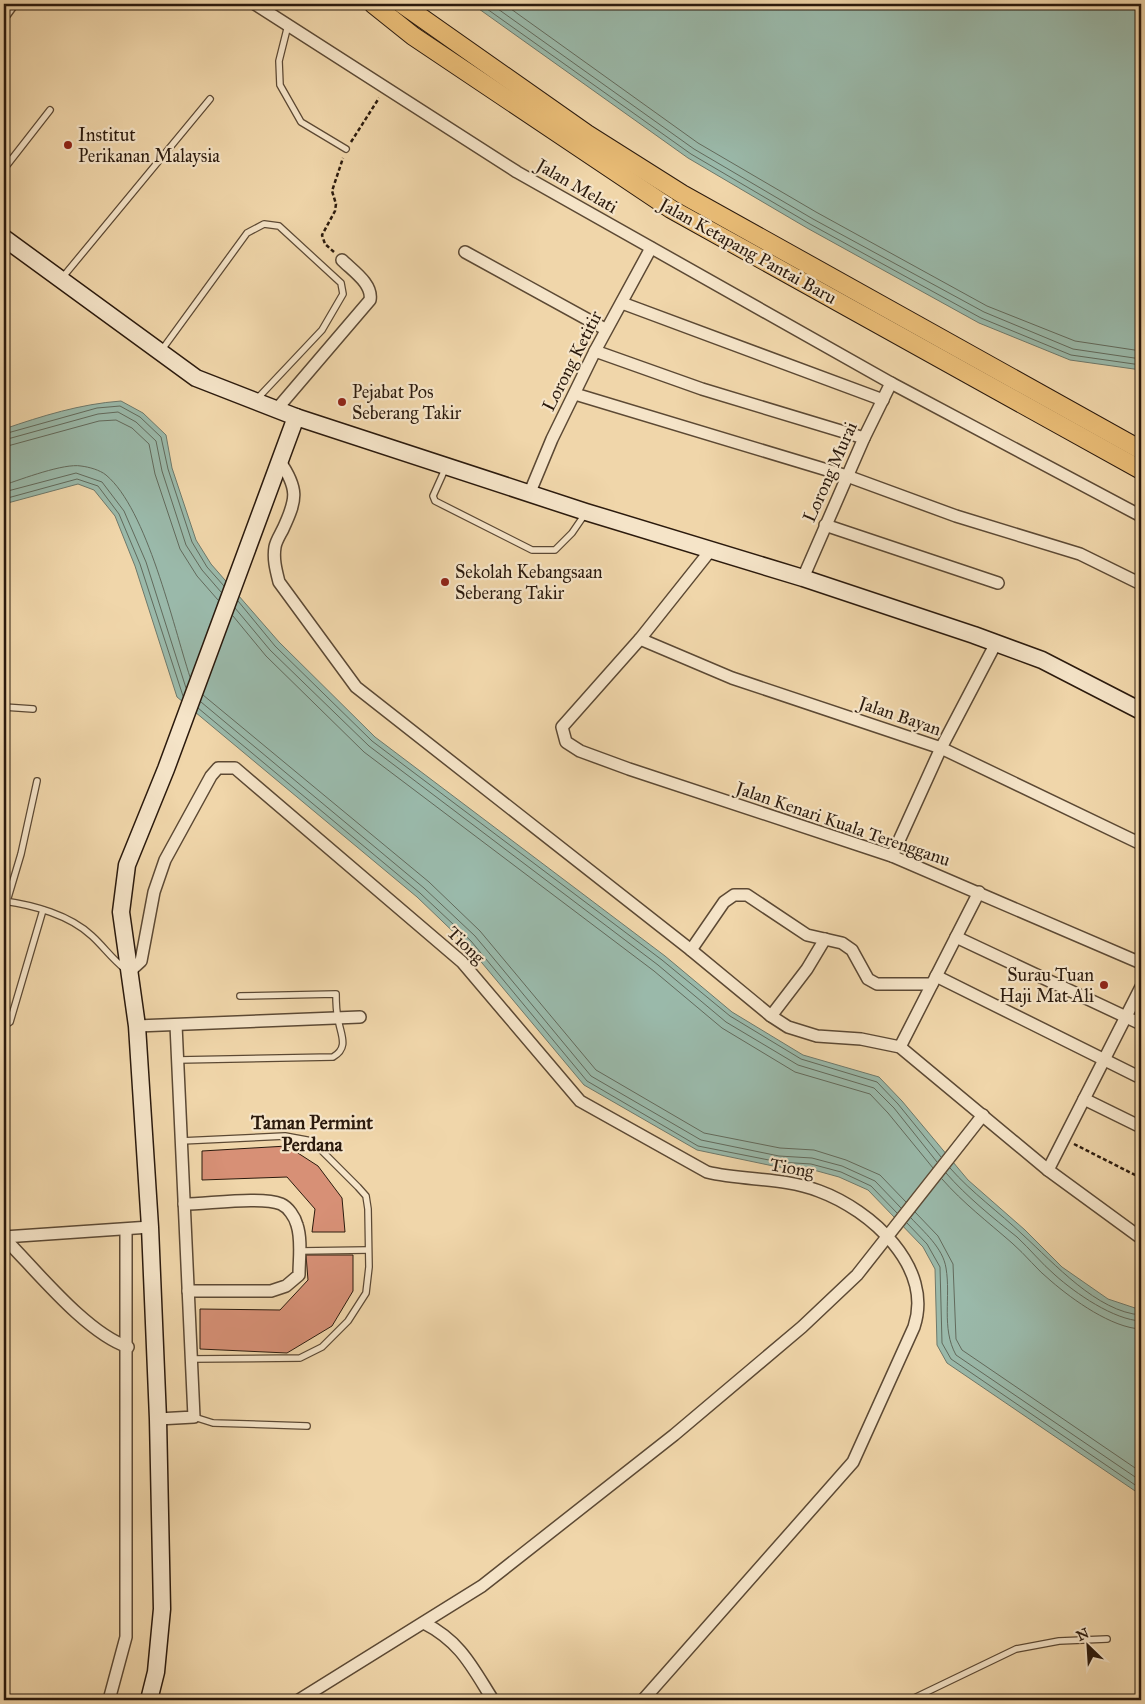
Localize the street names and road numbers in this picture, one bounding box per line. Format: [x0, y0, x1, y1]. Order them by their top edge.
street label: Jalan Melati [530, 153, 622, 219]
street label: Jalan Ketapang Pantai Baru [653, 192, 841, 310]
street label: Lorong Ketitir [537, 307, 608, 415]
street label: Lorong Murai [798, 418, 863, 526]
street label: Jalan Bayan [854, 691, 944, 741]
street label: Jalan Kenari Kuala Terengganu [731, 776, 954, 872]
street label: Tiong [442, 922, 490, 970]
street label: Tiong [768, 1153, 816, 1184]

